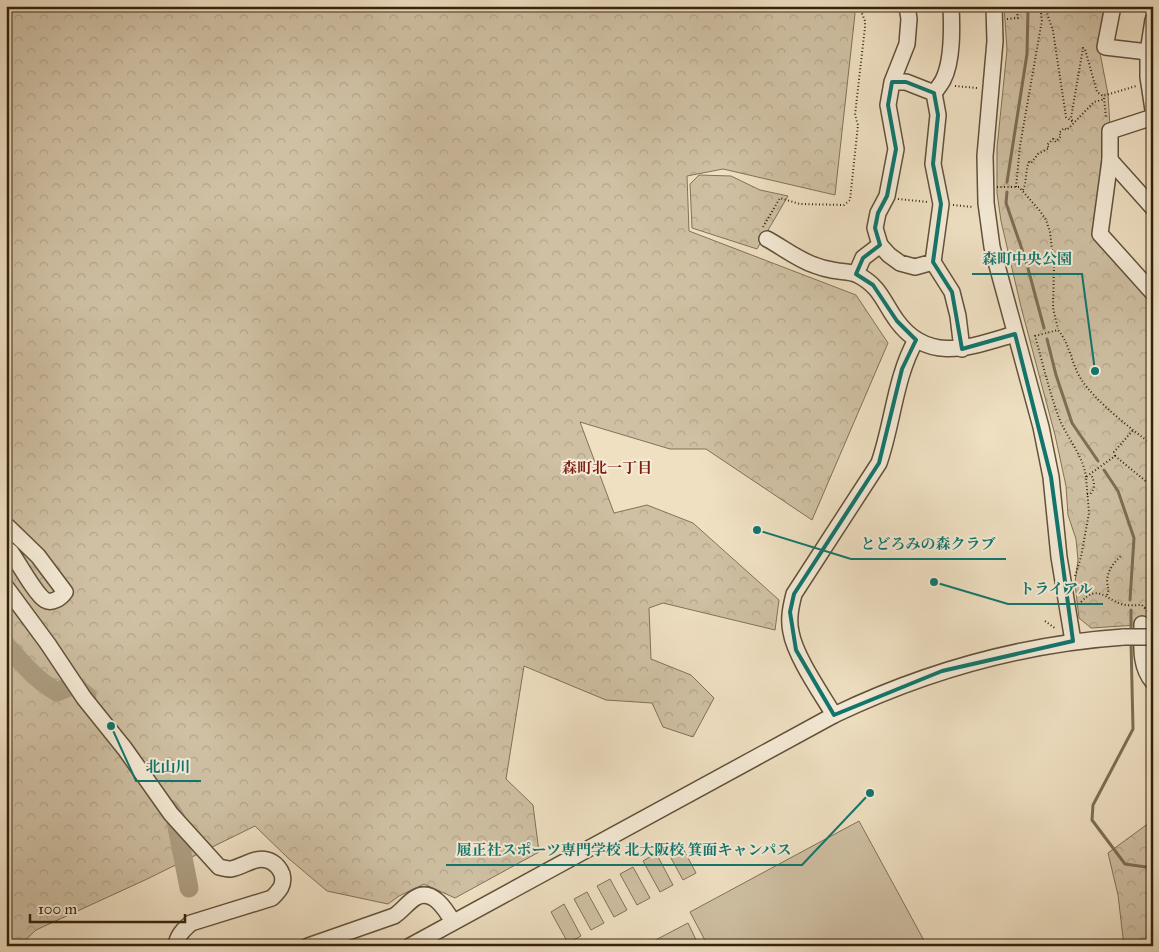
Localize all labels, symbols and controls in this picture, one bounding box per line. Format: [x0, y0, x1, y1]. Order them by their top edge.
callout: 森町中央公園 [972, 244, 1082, 274]
text: 森町中央公園 [982, 250, 1072, 268]
district label: 森町北一丁目 [562, 459, 652, 477]
callout: とどろみの森クラブ [851, 529, 1006, 559]
text: とどろみの森クラブ [860, 535, 996, 553]
callout: トライアル [1008, 574, 1103, 604]
text: トライアル [1019, 580, 1093, 598]
callout: 北山川 [136, 751, 201, 781]
text: 北山川 [145, 758, 191, 776]
callout: 履正社スポーツ専門学校 北大阪校 箕面キャンパス [446, 835, 802, 865]
text: 履正社スポーツ専門学校 北大阪校 箕面キャンパス [457, 841, 791, 859]
scale bar [30, 892, 185, 924]
text: 100 m [38, 900, 78, 918]

